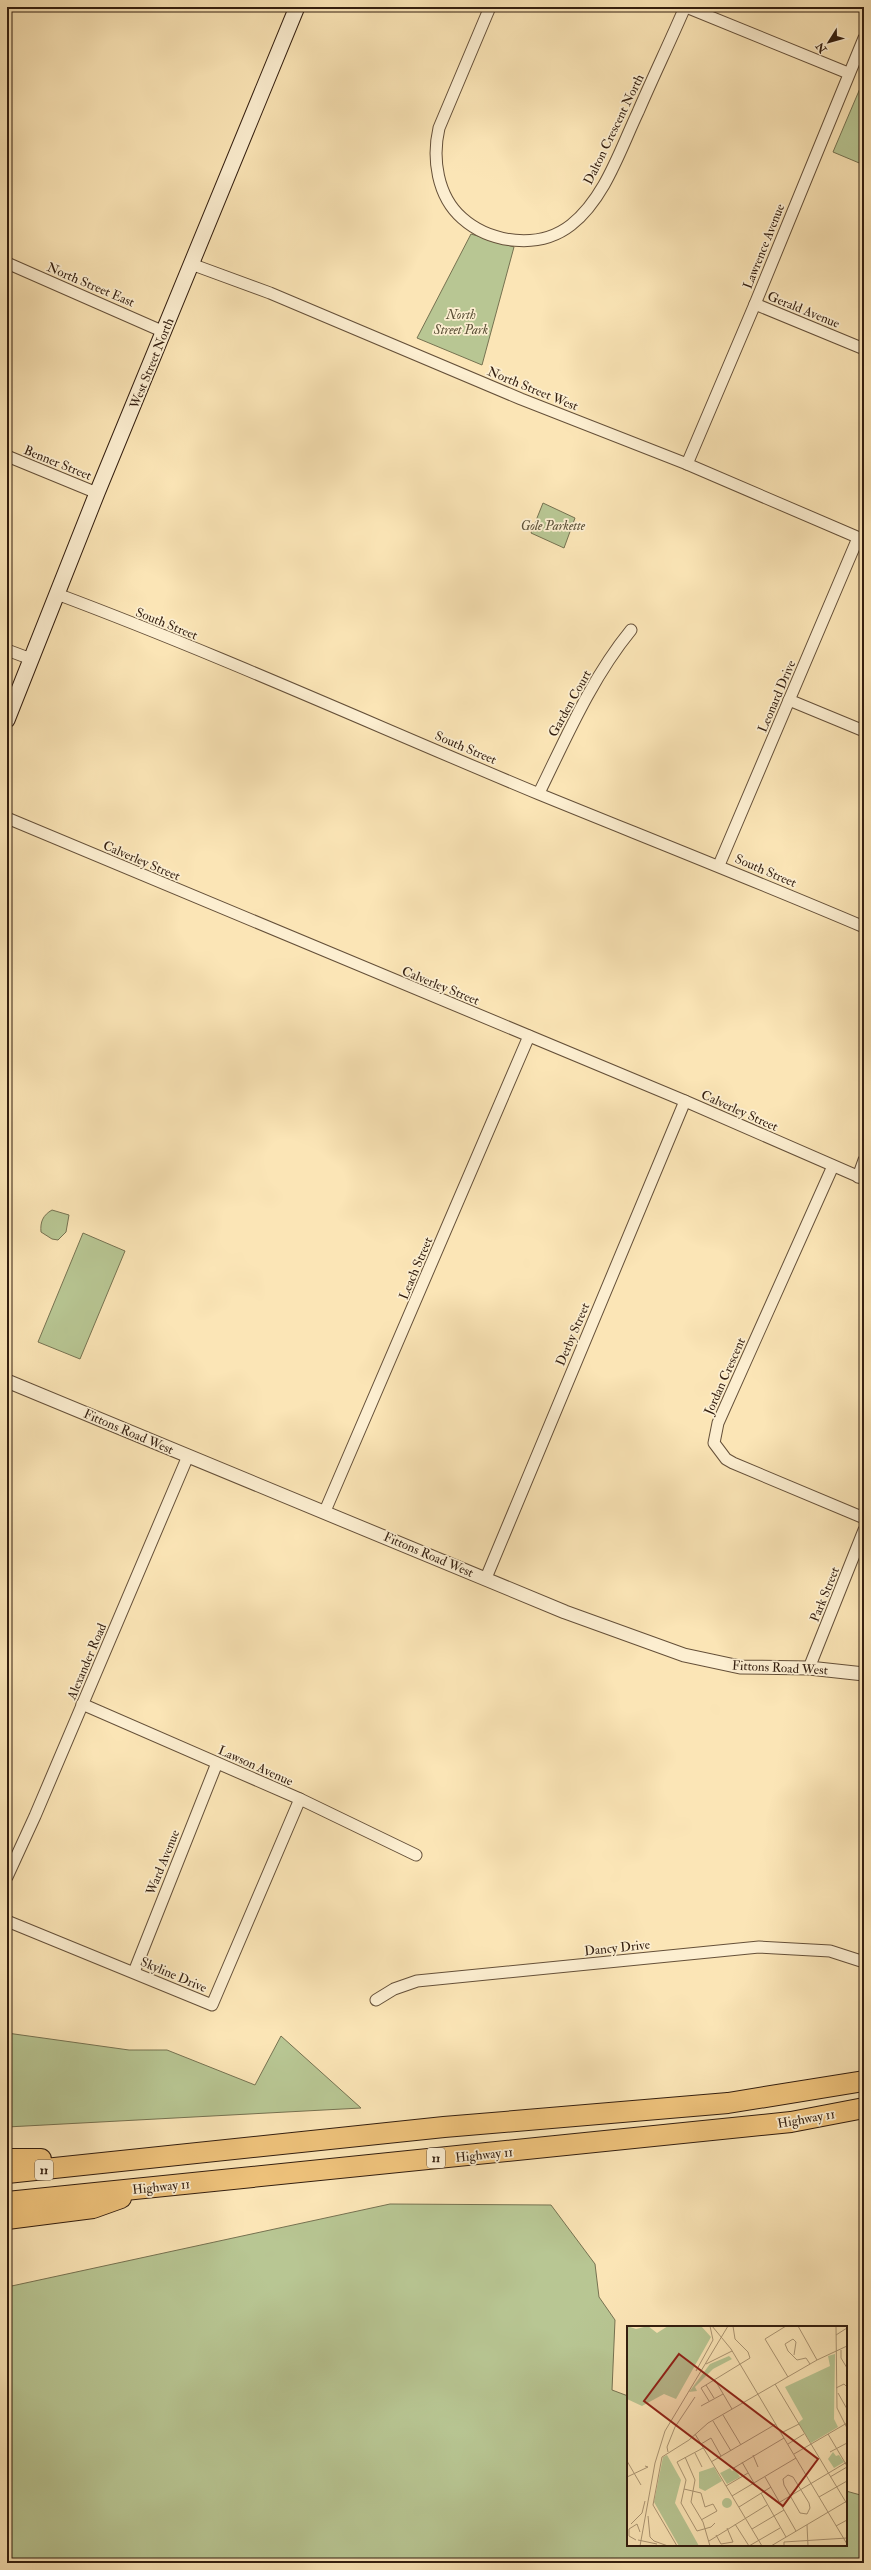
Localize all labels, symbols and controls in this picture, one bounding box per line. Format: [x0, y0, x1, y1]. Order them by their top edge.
north arrow [809, 22, 849, 62]
text: N [813, 39, 830, 56]
street label: Dalton Crescent North [580, 71, 648, 187]
street label: Lawrence Avenue [740, 201, 789, 291]
street label: North Street East [44, 259, 137, 311]
street label: Gerald Avenue [765, 288, 843, 332]
park label: North Street Park [433, 307, 488, 338]
street label: West Street North [126, 316, 177, 412]
street label: North Street West [485, 363, 580, 414]
street label: Benner Street [21, 442, 94, 484]
park label: Gole Parkette [521, 518, 586, 534]
street label: South Street [133, 604, 200, 644]
street label: Leonard Drive [755, 657, 800, 735]
street label: Garden Court [545, 667, 595, 740]
street label: South Street [432, 728, 499, 768]
street label: Calverley Street [100, 837, 183, 885]
street label: South Street [732, 851, 799, 891]
street label: Calverley Street [399, 963, 482, 1010]
street label: Calverley Street [698, 1087, 780, 1136]
street label: Leach Street [396, 1235, 436, 1302]
street label: Derby Street [552, 1300, 594, 1369]
street label: Jordan Crescent [700, 1335, 749, 1418]
street label: Fittons Road West [81, 1406, 176, 1458]
street label: Fittons Road West [381, 1529, 476, 1581]
street label: Park Street [807, 1565, 843, 1624]
street label: Alexander Road [63, 1620, 110, 1703]
street label: Fittons Road West [732, 1657, 828, 1679]
street label: Lawson Avenue [216, 1742, 296, 1790]
street label: Ward Avenue [142, 1827, 183, 1898]
street label: Dancy Drive [583, 1937, 651, 1960]
street label: Skyline Drive [138, 1954, 210, 1997]
street label: Highway 11 [776, 2106, 837, 2133]
street label: Highway 11 [454, 2144, 514, 2167]
road number: 11 [427, 2148, 445, 2168]
road number: 11 [35, 2160, 53, 2180]
street label: Highway 11 [131, 2176, 191, 2199]
inset map [627, 2326, 847, 2546]

